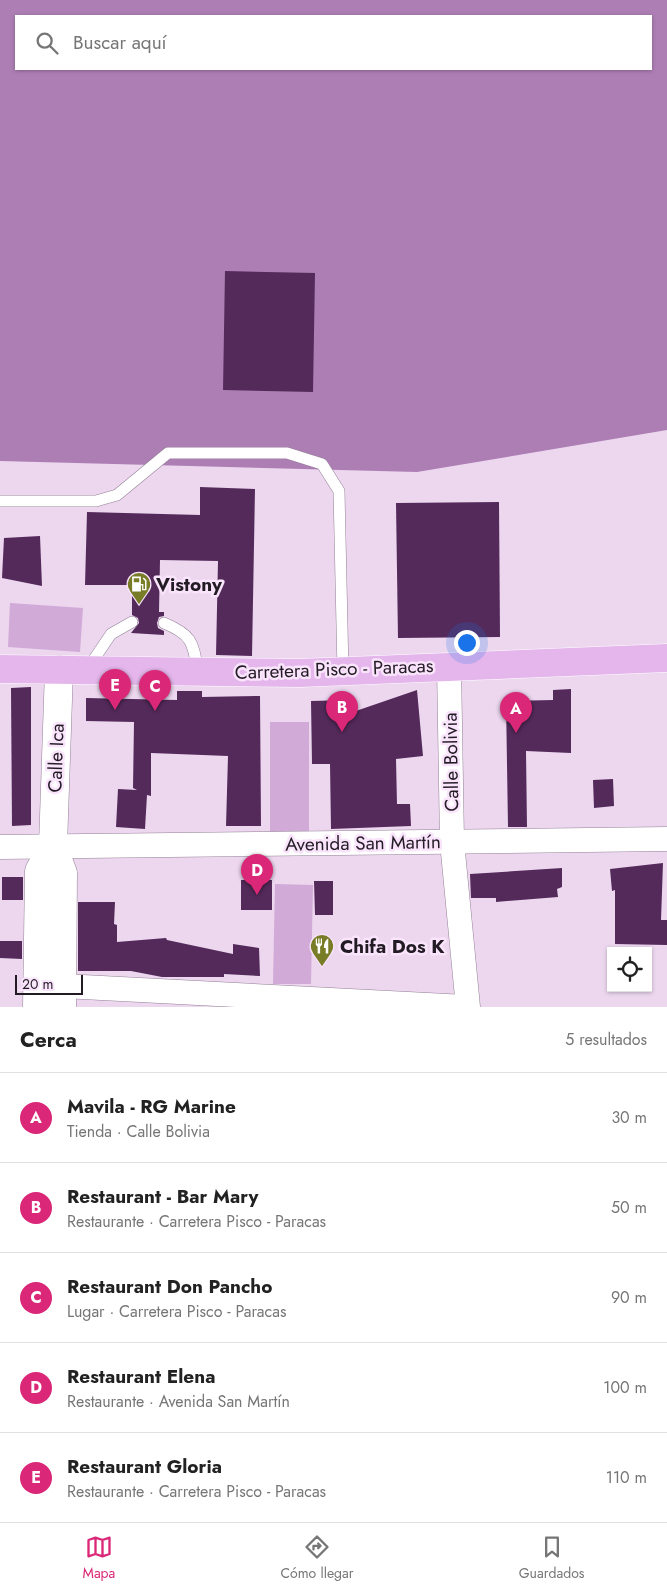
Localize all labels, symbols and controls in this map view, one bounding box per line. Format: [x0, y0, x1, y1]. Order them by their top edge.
search box [15, 15, 652, 70]
icon: search [33, 29, 61, 57]
text: Buscar aquí [73, 29, 167, 56]
fuel station icon: Vistony [126, 571, 152, 605]
place label: Vistony [155, 571, 223, 598]
your location [454, 630, 480, 656]
street label: Carretera Pisco - Paracas [234, 652, 434, 686]
pin: E [99, 669, 131, 710]
pin: C [139, 670, 171, 711]
pin: B [326, 691, 358, 732]
pin: A [500, 692, 532, 733]
street label: Calle Bolivia [437, 712, 465, 812]
street label: Calle Ica [41, 723, 71, 793]
street label: Avenida San Martín [285, 828, 441, 858]
pin: D [241, 854, 273, 895]
restaurant icon: Chifa Dos K [309, 933, 335, 967]
place label: Chifa Dos K [340, 933, 445, 960]
map controls [607, 947, 652, 992]
button: locate [607, 947, 652, 992]
scale bar [15, 972, 82, 995]
text: 20 m [22, 974, 54, 994]
text: Cerca [20, 1025, 77, 1055]
text: 5 resultados [565, 1028, 647, 1051]
text: Mavila - RG Marine [67, 1093, 236, 1120]
text: A [30, 1106, 42, 1129]
text: 30 m [611, 1106, 647, 1129]
text: Tienda · Calle Bolivia [67, 1120, 210, 1143]
text: Restaurant - Bar Mary [67, 1183, 259, 1210]
text: B [31, 1196, 41, 1219]
text: 50 m [611, 1196, 647, 1219]
text: Restaurante · Carretera Pisco - Paracas [67, 1210, 326, 1233]
text: Restaurant Don Pancho [67, 1273, 272, 1300]
text: C [30, 1286, 42, 1309]
text: 90 m [611, 1286, 647, 1309]
text: Lugar · Carretera Pisco - Paracas [67, 1300, 286, 1323]
text: Restaurant Elena [67, 1363, 215, 1390]
text: D [30, 1376, 42, 1399]
text: 100 m [603, 1376, 647, 1399]
text: Restaurante · Avenida San Martín [67, 1390, 290, 1413]
text: Restaurant Gloria [67, 1453, 222, 1480]
text: E [31, 1466, 41, 1489]
text: 110 m [606, 1466, 647, 1489]
text: Restaurante · Carretera Pisco - Paracas [67, 1480, 326, 1503]
tab: Mapa [83, 1533, 115, 1583]
tab: Cómo llegar [280, 1533, 354, 1583]
tab: Guardados [519, 1533, 584, 1583]

